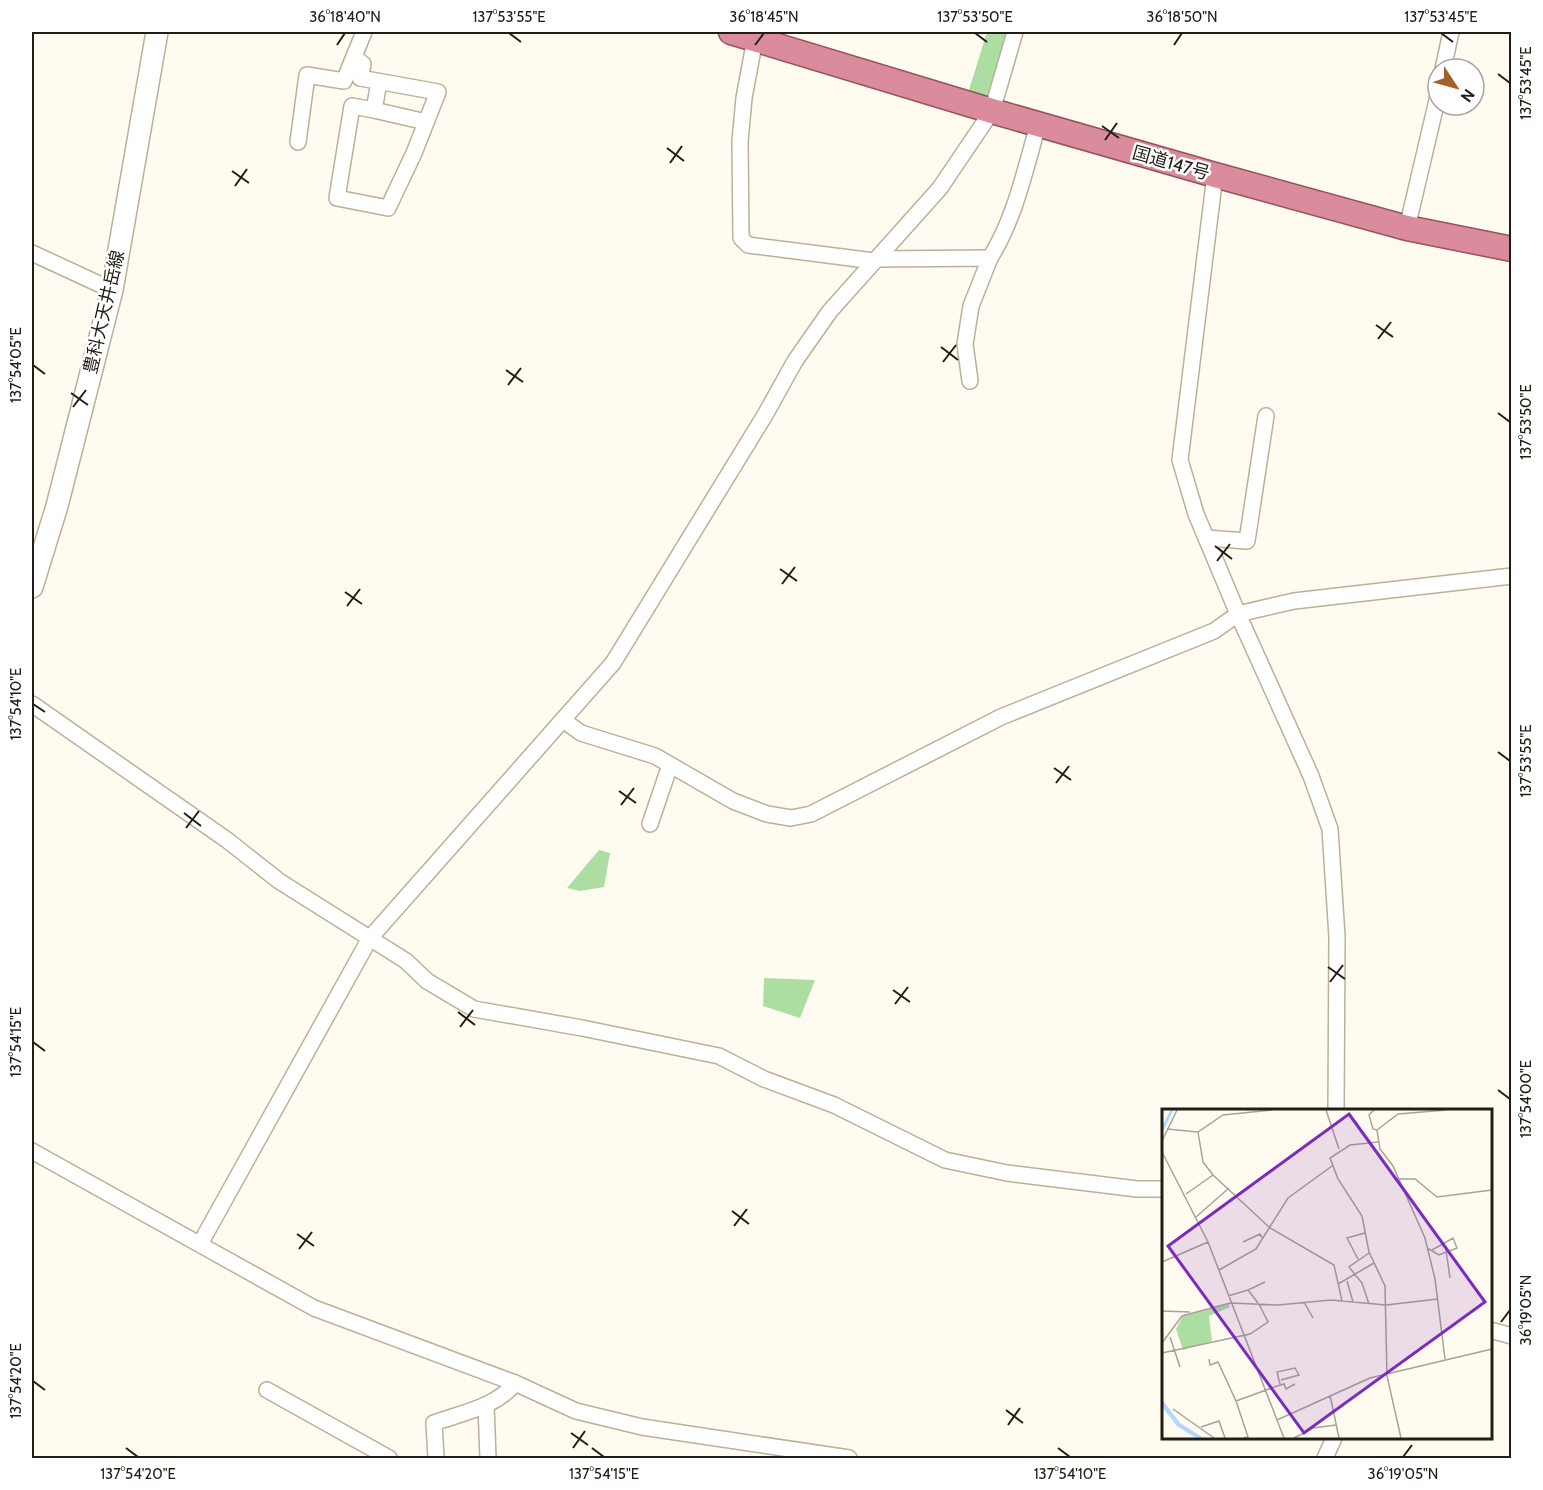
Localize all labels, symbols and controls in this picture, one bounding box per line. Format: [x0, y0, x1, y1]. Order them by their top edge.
text: 36°18'40"N [309, 8, 381, 26]
text: 137°53'55"E [472, 8, 546, 26]
text: 36°18'45"N [729, 8, 799, 26]
text: 137°53'50"E [937, 8, 1013, 26]
text: 36°18'50"N [1146, 8, 1218, 26]
text: 137°53'45"E [1404, 8, 1478, 26]
text: 137°53'45"E [1517, 46, 1535, 120]
north arrow [1426, 57, 1486, 117]
text: N [1457, 85, 1479, 106]
street label: 国道147号 [1130, 141, 1212, 185]
street label: 豊科大天井岳線 [79, 248, 129, 376]
text: 137°54'05"E [7, 327, 25, 403]
text: 137°53'50"E [1517, 384, 1535, 460]
text: 137°54'10"E [7, 668, 25, 740]
text: 137°53'55"E [1517, 724, 1535, 798]
text: 137°54'15"E [7, 1007, 25, 1077]
text: 137°54'00"E [1517, 1060, 1535, 1138]
inset map [1162, 1109, 1492, 1439]
text: 36°19'05"N [1517, 1275, 1535, 1345]
text: 137°54'20"E [7, 1343, 25, 1419]
text: 137°54'20"E [100, 1465, 176, 1483]
text: 137°54'15"E [569, 1465, 639, 1483]
text: 137°54'10"E [1034, 1465, 1106, 1483]
text: 36°19'05"N [1368, 1465, 1438, 1483]

